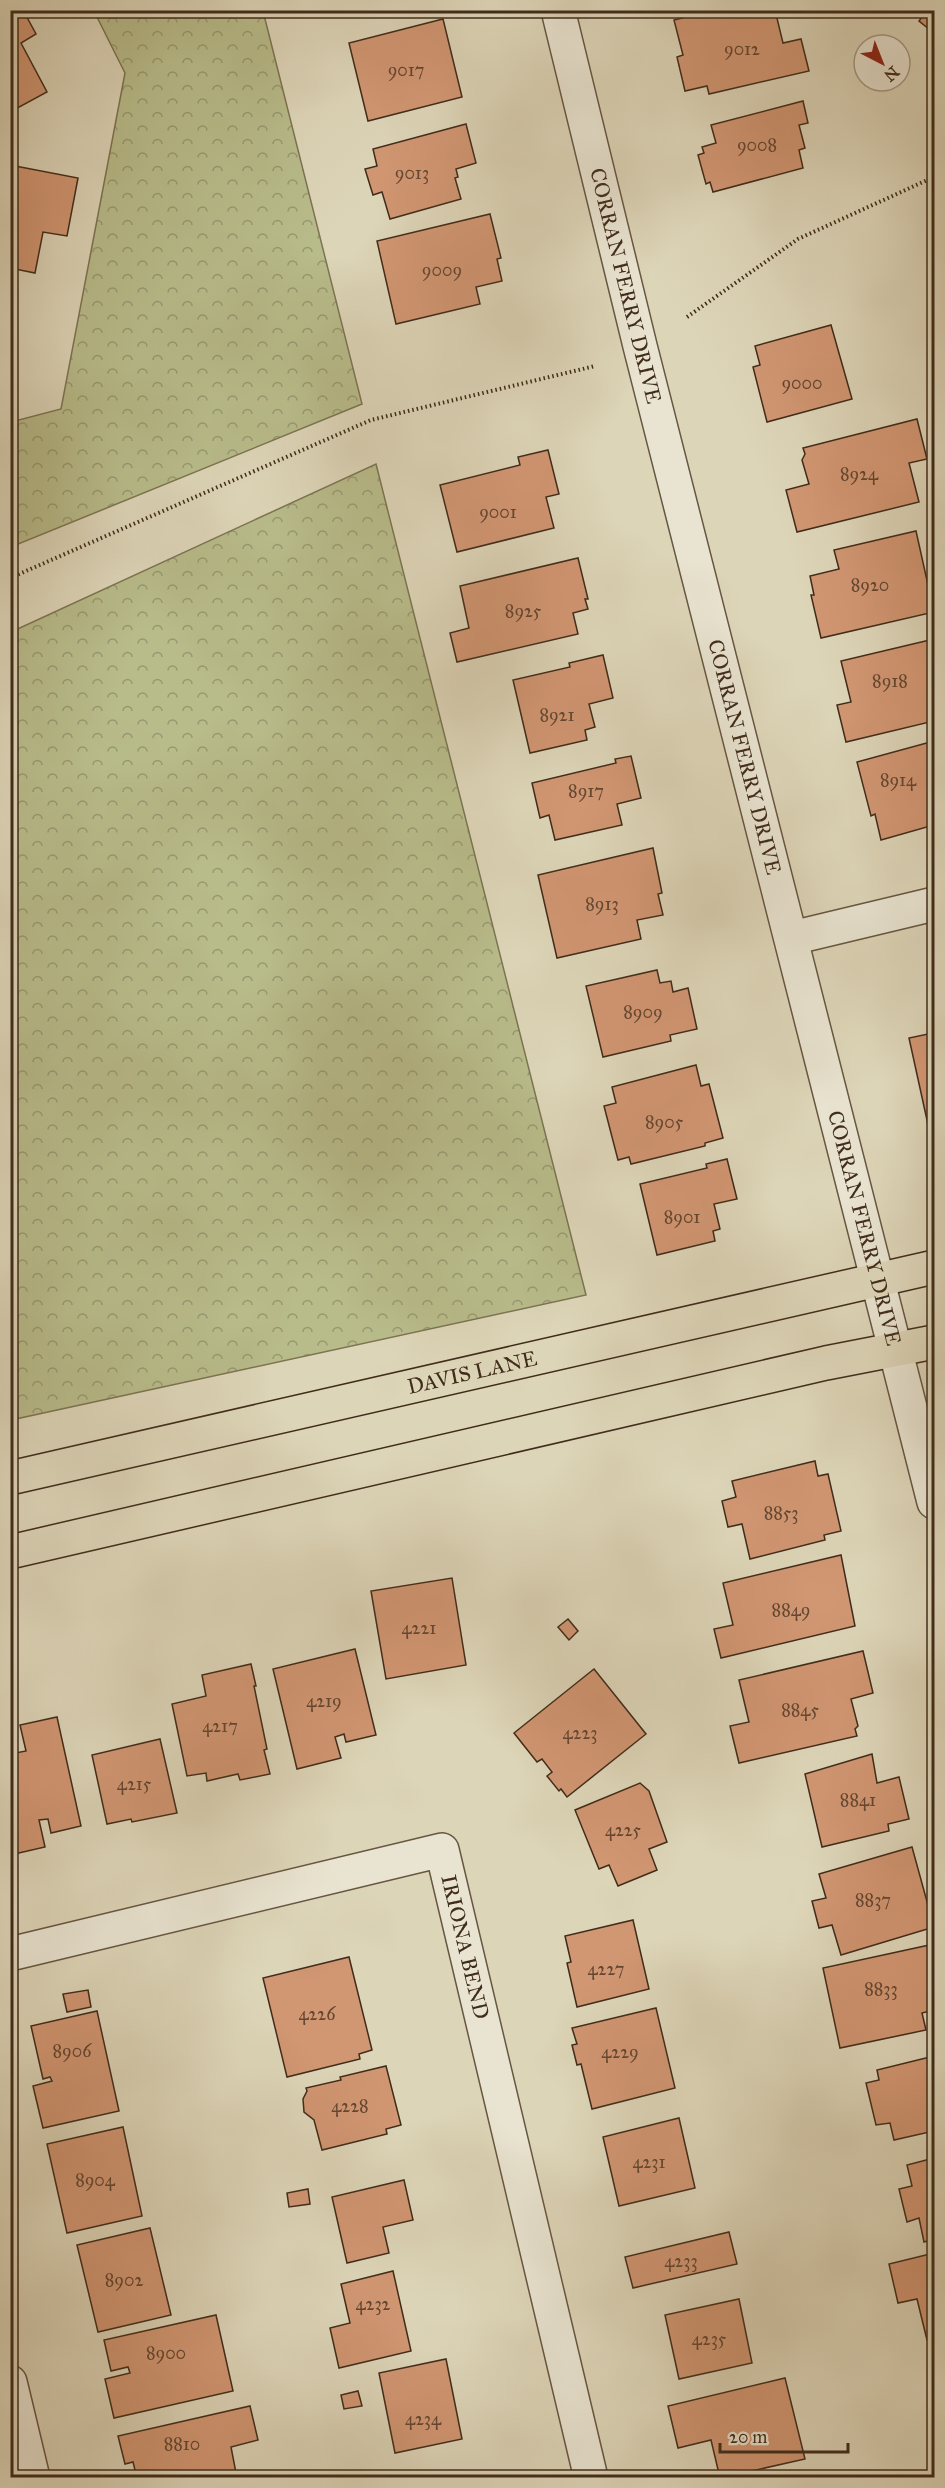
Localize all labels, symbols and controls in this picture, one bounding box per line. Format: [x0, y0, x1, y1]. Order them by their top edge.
north arrow [852, 33, 912, 93]
house number: 9012 [724, 38, 760, 60]
house number: 9017 [388, 59, 424, 81]
text: N [880, 62, 903, 86]
house number: 9008 [737, 134, 777, 156]
house number: 9013 [395, 162, 429, 184]
street label: CORRAN FERRY DRIVE [584, 165, 667, 406]
house number: 9009 [422, 259, 462, 281]
house number: 9000 [781, 372, 823, 394]
house number: 8924 [840, 463, 879, 485]
house number: 9001 [479, 501, 517, 523]
house number: 8920 [851, 574, 889, 596]
house number: 8925 [505, 600, 542, 622]
street label: CORRAN FERRY DRIVE [702, 637, 787, 877]
house number: 8918 [872, 670, 908, 692]
house number: 8921 [539, 704, 575, 726]
house number: 8914 [880, 769, 917, 791]
house number: 8917 [568, 780, 604, 802]
house number: 8913 [585, 893, 619, 915]
house number: 8909 [623, 1001, 663, 1023]
street label: CORRAN FERRY DRIVE [822, 1108, 907, 1348]
house number: 8905 [645, 1111, 684, 1133]
house number: 8901 [664, 1206, 700, 1228]
street label: DAVIS LANE [405, 1345, 539, 1400]
house number: 8853 [764, 1502, 798, 1524]
house number: 8849 [772, 1599, 810, 1621]
house number: 4221 [402, 1617, 436, 1639]
house number: 4219 [306, 1690, 342, 1712]
house number: 8845 [781, 1699, 819, 1721]
house number: 4217 [202, 1715, 238, 1737]
house number: 4223 [563, 1722, 597, 1744]
house number: 4215 [117, 1773, 152, 1795]
house number: 8841 [840, 1789, 876, 1811]
house number: 4225 [605, 1819, 642, 1841]
street label: IRIONA BEND [435, 1872, 495, 2022]
house number: 8837 [855, 1889, 891, 1911]
house number: 4227 [588, 1958, 624, 1980]
house number: 8833 [864, 1978, 898, 2000]
house number: 4226 [299, 2003, 336, 2025]
house number: 8906 [53, 2040, 92, 2062]
house number: 4229 [601, 2041, 639, 2063]
house number: 4228 [331, 2095, 369, 2117]
house number: 4231 [632, 2151, 666, 2173]
house number: 8904 [75, 2169, 116, 2191]
house number: 4233 [664, 2250, 698, 2272]
house number: 8902 [105, 2269, 143, 2291]
house number: 4232 [356, 2293, 391, 2315]
house number: 4235 [692, 2328, 727, 2350]
house number: 8900 [146, 2342, 186, 2364]
house number: 4234 [405, 2408, 442, 2430]
scale bar [720, 2416, 848, 2454]
text: 20 m [729, 2426, 767, 2448]
house number: 8810 [164, 2433, 200, 2455]

